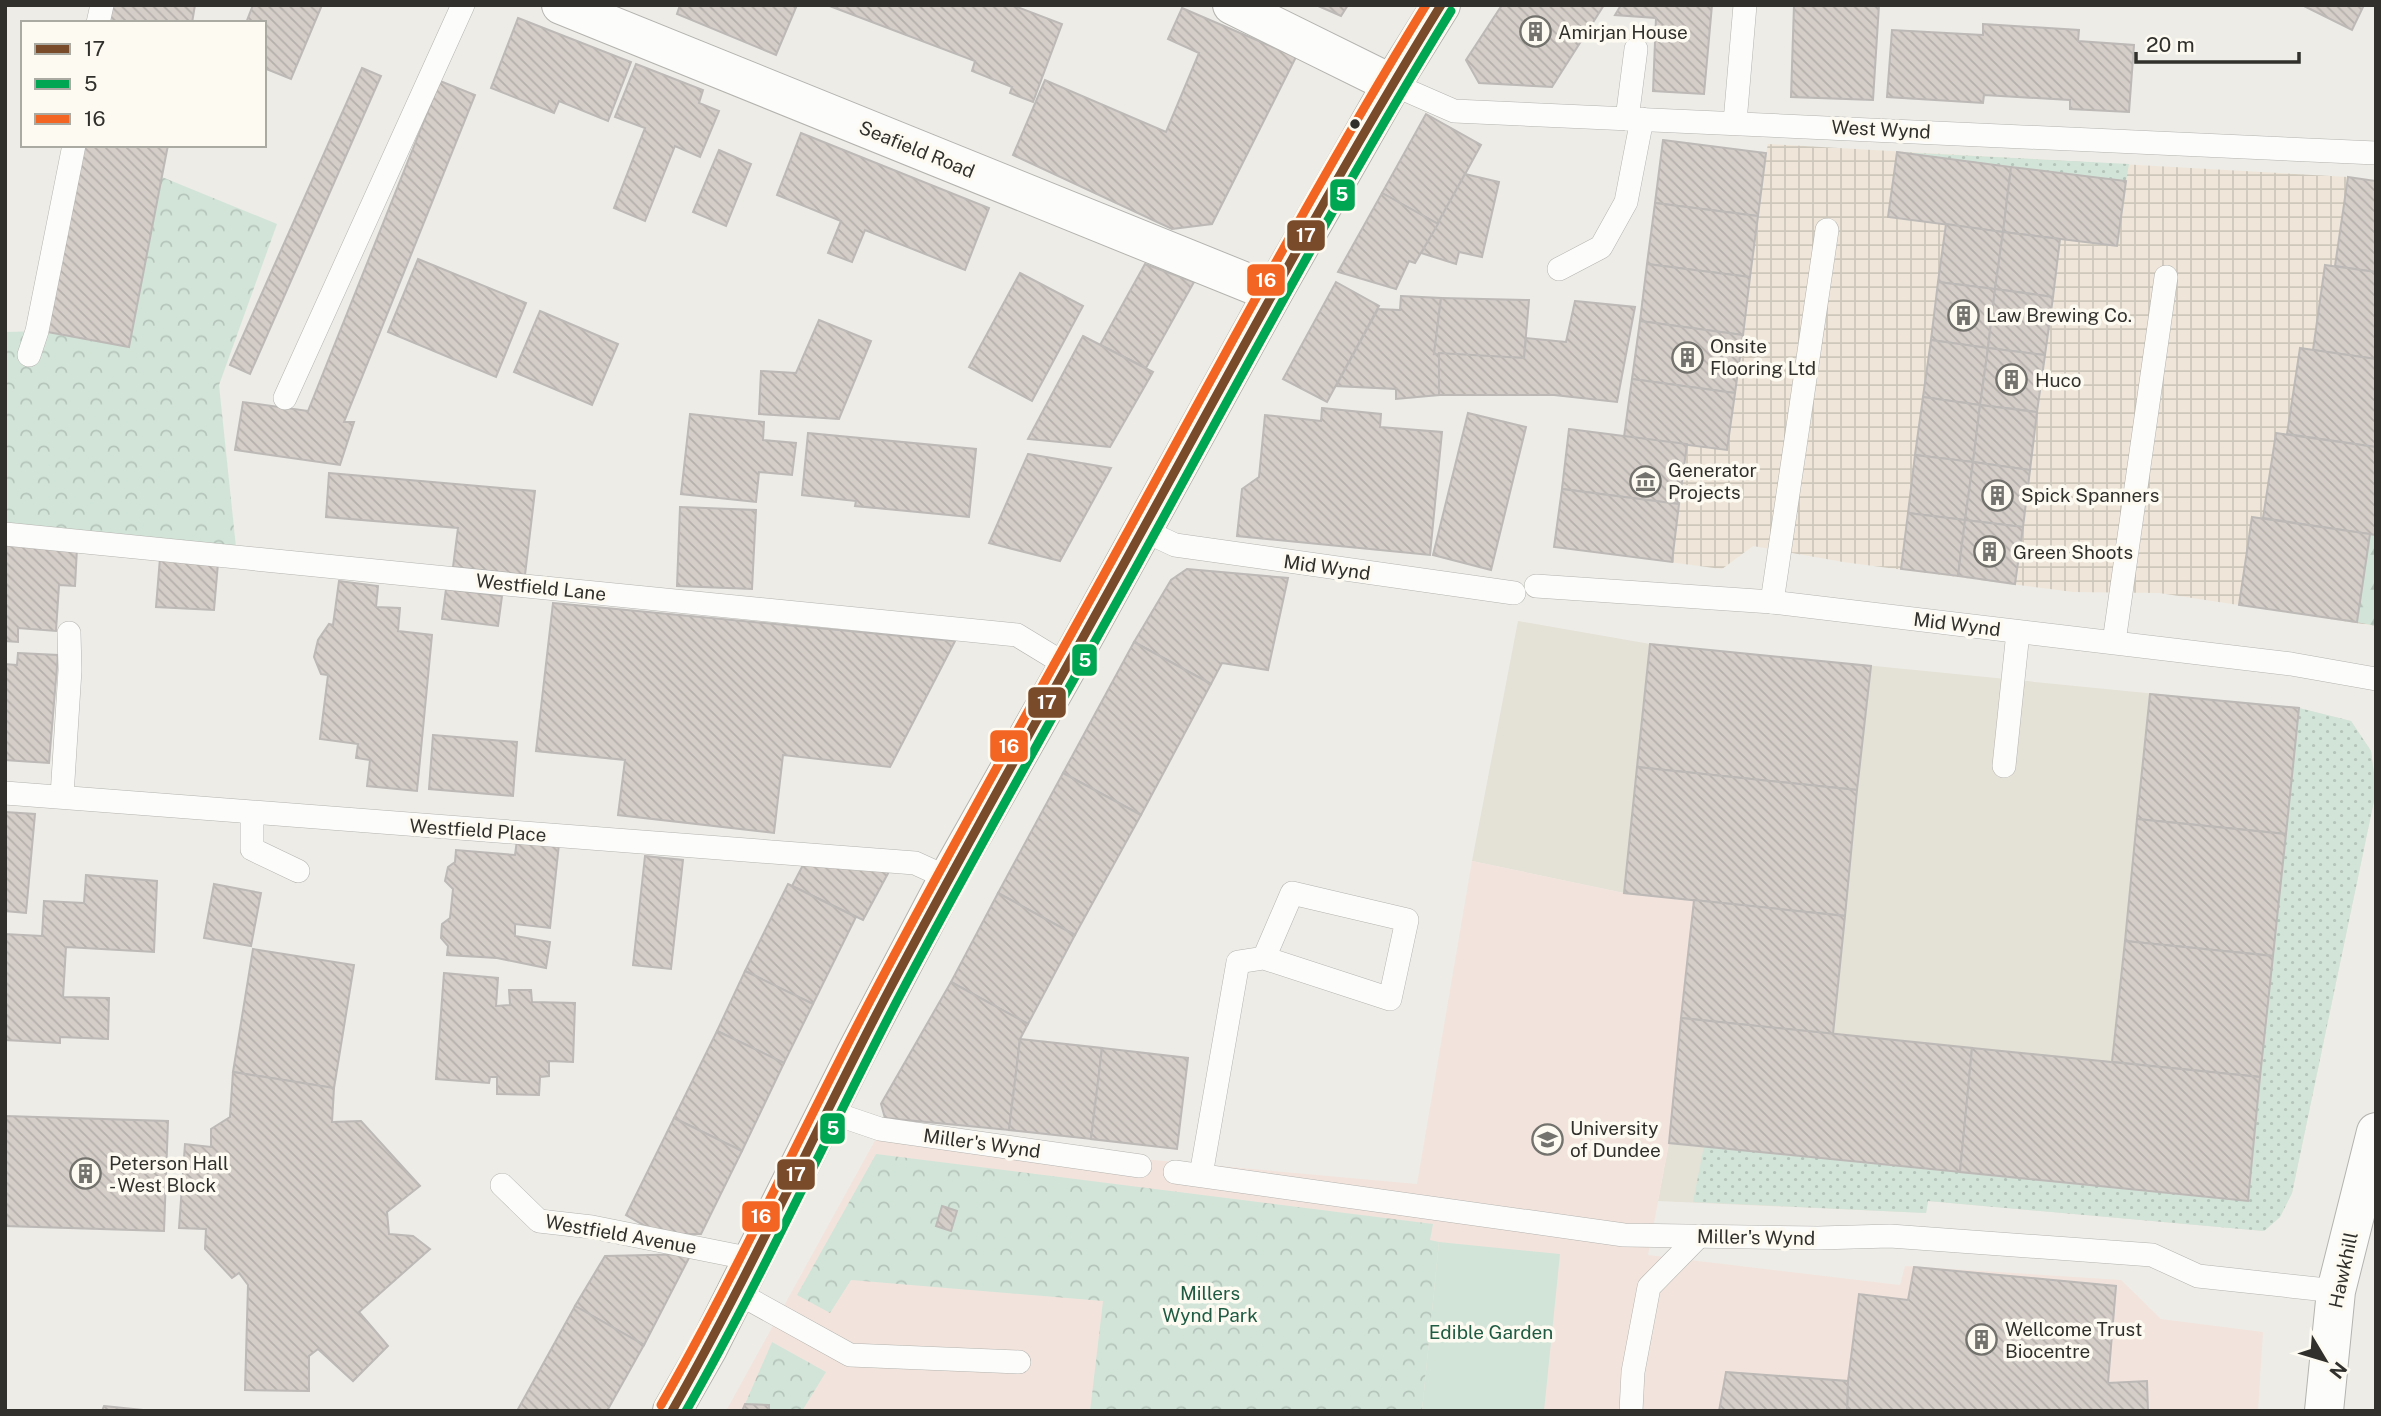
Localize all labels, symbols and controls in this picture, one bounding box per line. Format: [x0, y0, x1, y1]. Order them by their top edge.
building icon: Amirjan House [1518, 15, 1552, 49]
legend [21, 21, 266, 147]
place label: Amirjan House [1558, 21, 1688, 43]
scale bar [2136, 21, 2299, 65]
text: 20 m [2146, 32, 2195, 57]
text: 17 [84, 36, 105, 61]
text: 5 [84, 71, 97, 96]
text: 16 [84, 106, 106, 131]
street label: West Wynd [1831, 115, 1931, 143]
street label: Seafield Road [856, 116, 978, 182]
unlabelled marker [1348, 117, 1362, 131]
line badge: 5 [1329, 178, 1356, 212]
text: 5 [1336, 183, 1348, 205]
line badge: 17 [1286, 219, 1326, 252]
text: 17 [1296, 224, 1316, 246]
line badge: 16 [1246, 263, 1286, 297]
text: 16 [1256, 269, 1276, 291]
building icon: Law Brewing Co. [1946, 298, 1980, 332]
place label: Law Brewing Co. [1986, 304, 2132, 326]
place label: Onsite Flooring Ltd [1710, 335, 1816, 379]
building icon: Onsite Flooring Ltd [1670, 340, 1704, 374]
building icon: Huco [1995, 363, 2029, 397]
place label: Huco [2035, 369, 2082, 391]
place label: Generator Projects [1668, 459, 1757, 503]
museum icon: Generator Projects [1628, 464, 1662, 498]
building icon: Spick Spanners [1981, 478, 2015, 512]
place label: Spick Spanners [2021, 484, 2159, 506]
building icon: Green Shoots [1973, 535, 2007, 569]
place label: Green Shoots [2013, 541, 2133, 563]
street label: Mid Wynd [1282, 550, 1372, 584]
street label: Westfield Lane [475, 569, 607, 605]
street label: Mid Wynd [1912, 608, 2002, 640]
line badge: 5 [1071, 643, 1098, 677]
text: 5 [1079, 649, 1091, 671]
line badge: 17 [1027, 686, 1067, 719]
text: 17 [1037, 691, 1057, 713]
line badge: 16 [989, 729, 1029, 763]
text: 16 [999, 735, 1019, 757]
street label: Westfield Place [409, 814, 547, 846]
line badge: 5 [819, 1112, 846, 1145]
text: 5 [827, 1117, 839, 1139]
place label: University of Dundee [1570, 1117, 1661, 1161]
school or university icon: University of Dundee [1530, 1122, 1564, 1156]
street label: Miller's Wynd [922, 1124, 1042, 1162]
place label: Peterson Hall - West Block [109, 1152, 229, 1196]
building icon: Peterson Hall - West Block [69, 1157, 103, 1191]
line badge: 17 [776, 1158, 816, 1191]
text: 17 [786, 1163, 806, 1185]
line badge: 16 [741, 1200, 781, 1233]
text: 16 [751, 1205, 771, 1227]
street label: Westfield Avenue [544, 1210, 698, 1258]
street label: Miller's Wynd [1697, 1225, 1815, 1249]
street label: Hawkhill [2324, 1230, 2362, 1310]
park label: Millers Wynd Park [1162, 1282, 1258, 1326]
place label: Wellcome Trust Biocentre [2005, 1318, 2142, 1362]
park label: Edible Garden [1429, 1321, 1553, 1343]
building icon: Wellcome Trust Biocentre [1965, 1323, 1999, 1357]
north arrow [2290, 1325, 2360, 1395]
text: N [2325, 1358, 2352, 1383]

